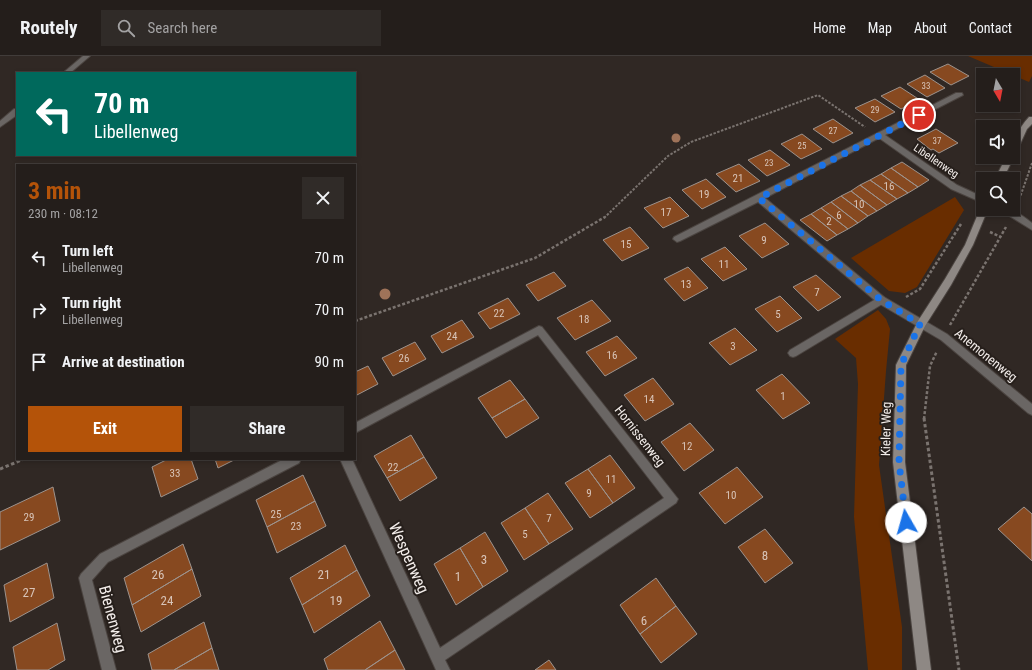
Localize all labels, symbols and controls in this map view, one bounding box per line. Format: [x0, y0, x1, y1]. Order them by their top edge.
search box [101, 10, 381, 46]
text: Routely [20, 16, 77, 39]
icon: search [115, 17, 137, 39]
text: Search here [147, 19, 217, 37]
text: Home [813, 20, 846, 36]
text: Map [868, 20, 892, 36]
text: About [914, 20, 947, 36]
text: Contact [969, 20, 1012, 36]
north arrow [976, 68, 1020, 112]
map controls [976, 68, 1020, 216]
house number: 33 [922, 81, 930, 91]
text: 70 m [94, 87, 150, 120]
icon: left [28, 88, 80, 140]
pin [902, 98, 936, 132]
icon: arrive [908, 104, 930, 126]
house number: 29 [871, 105, 879, 115]
button: sound [976, 120, 1020, 164]
text: Libellenweg [94, 121, 178, 142]
house number: 27 [829, 126, 838, 136]
house number: 37 [933, 136, 942, 146]
house number: 25 [798, 141, 807, 151]
street label: Libellenweg [911, 141, 961, 181]
house number: 23 [765, 158, 773, 168]
house number: 21 [733, 172, 743, 185]
button: search [976, 172, 1020, 216]
text: 3 min [28, 177, 81, 205]
button: close [302, 177, 344, 219]
house number: 16 [884, 180, 894, 193]
house number: 19 [699, 188, 709, 201]
house number: 10 [854, 198, 864, 211]
text: 230 m · 08:12 [28, 206, 98, 221]
house number: 17 [661, 206, 671, 219]
house number: 6 [836, 209, 842, 222]
house number: 2 [826, 215, 832, 228]
house number: 9 [761, 234, 767, 247]
house number: 15 [621, 238, 631, 251]
text: Turn left [62, 242, 113, 260]
icon: left [28, 247, 50, 269]
text: 70 m [314, 249, 344, 267]
house number: 11 [719, 258, 729, 271]
text: Libellenweg [62, 260, 123, 275]
house number: 13 [681, 278, 691, 291]
house number: 7 [814, 286, 820, 299]
text: Turn right [62, 294, 121, 312]
icon: right [28, 299, 50, 321]
text: 70 m [314, 301, 344, 319]
house number: 22 [494, 307, 504, 320]
house number: 5 [775, 308, 781, 321]
text: Libellenweg [62, 312, 123, 327]
house number: 18 [579, 313, 589, 326]
street label: Anemonenweg [952, 325, 1020, 385]
house number: 24 [447, 330, 458, 343]
house number: 3 [730, 340, 736, 353]
house number: 16 [607, 349, 617, 362]
icon: arrive [28, 351, 50, 373]
house number: 26 [399, 352, 409, 365]
text: Arrive at destination [62, 353, 185, 371]
text: 90 m [314, 353, 344, 371]
house number: 1 [780, 390, 786, 403]
house number: 14 [644, 393, 655, 406]
street label: Kieler Weg [878, 402, 894, 456]
street label: Hornissenweg [612, 403, 668, 469]
button: Exit [28, 406, 182, 452]
button: Share [190, 406, 344, 452]
house number: 12 [682, 440, 692, 453]
house number: 22 [388, 461, 398, 474]
house number: 33 [170, 467, 180, 480]
house number: 11 [606, 473, 616, 486]
house number: 9 [586, 487, 592, 500]
house number: 10 [726, 489, 736, 502]
position arrow [885, 501, 927, 543]
house number: 25 [271, 508, 281, 521]
house number: 29 [24, 511, 34, 524]
house number: 7 [546, 512, 552, 525]
house number: 23 [291, 520, 301, 533]
street label: Wespenweg [385, 520, 433, 596]
house number: 5 [522, 528, 528, 541]
house number: 8 [762, 548, 768, 563]
house number: 3 [481, 552, 487, 567]
house number: 26 [152, 567, 164, 582]
house number: 21 [318, 567, 330, 582]
house number: 1 [455, 569, 461, 584]
street label: Bienenweg [95, 583, 131, 655]
house number: 27 [23, 585, 35, 600]
house number: 24 [161, 593, 174, 608]
house number: 19 [330, 593, 342, 608]
house number: 6 [641, 613, 647, 628]

